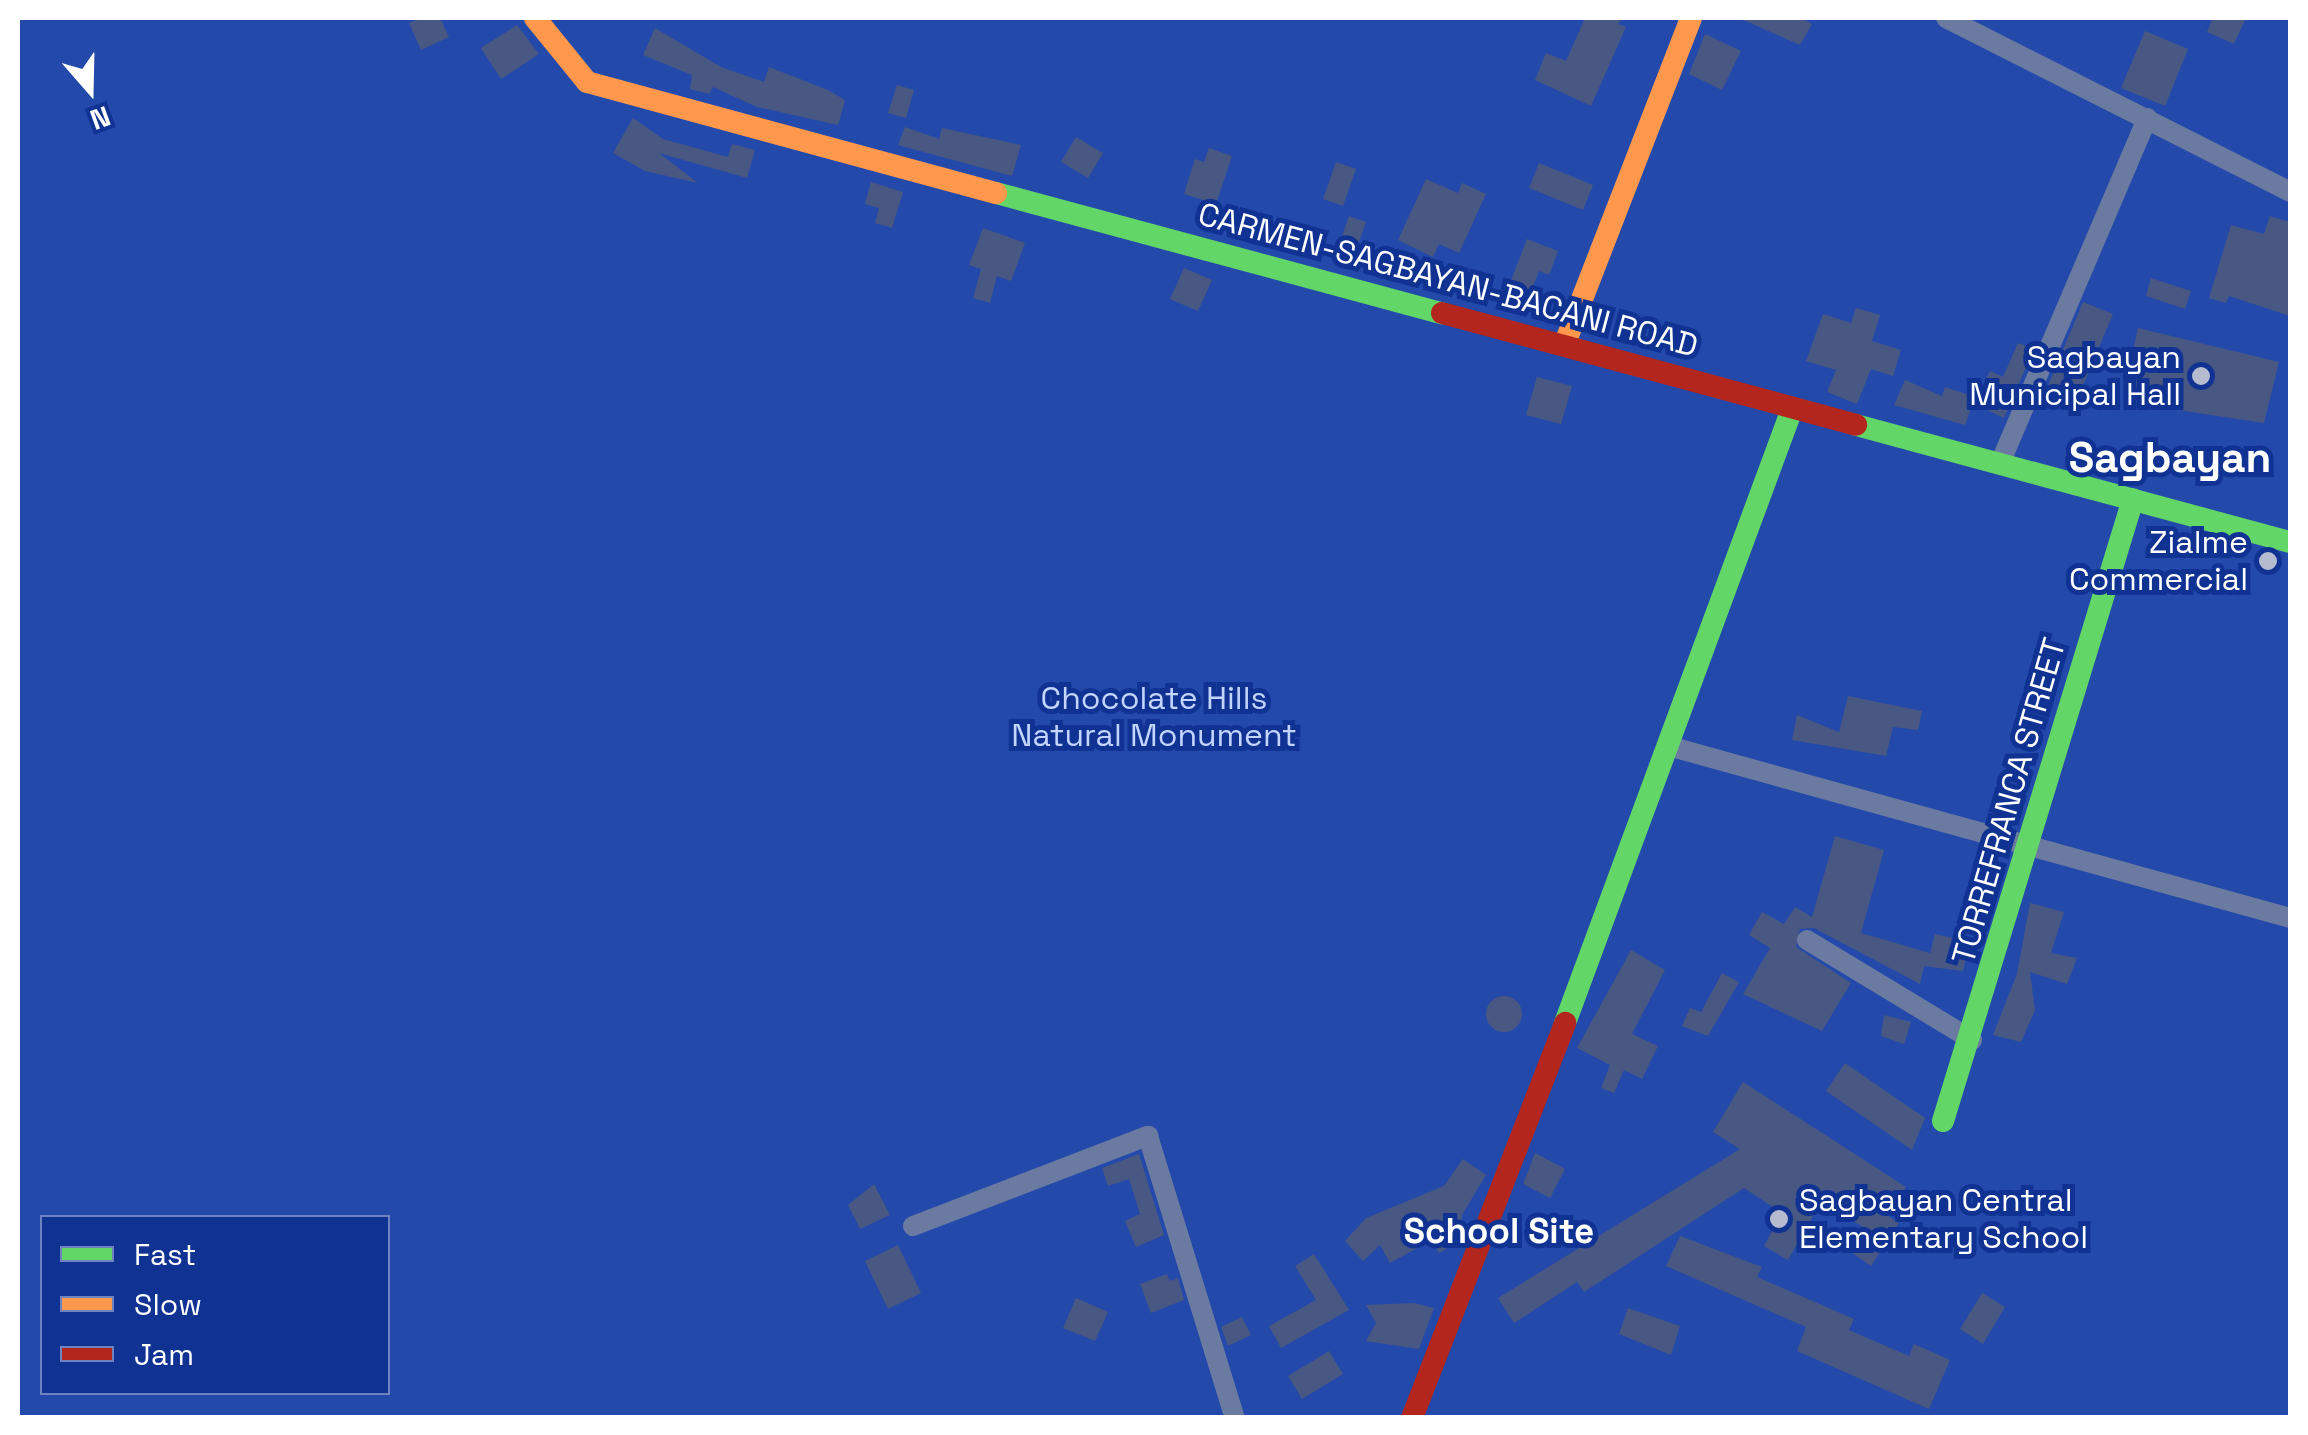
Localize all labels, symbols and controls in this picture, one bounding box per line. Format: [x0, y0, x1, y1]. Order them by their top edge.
north arrow [40, 40, 140, 140]
text: N [85, 98, 115, 138]
street label: CARMEN-SAGBAYAN-BACANI ROAD [1194, 195, 1702, 365]
place label: Sagbayan Municipal Hall [1969, 339, 2181, 414]
marker: Sagbayan Municipal Hall [2190, 365, 2212, 387]
district label: Sagbayan [2069, 433, 2271, 483]
place label: Zialme Commercial [2069, 524, 2248, 599]
marker: Zialme Commercial [2257, 550, 2279, 572]
street label: TORREFRANCA STREET [1944, 633, 2074, 969]
park label: Chocolate Hills Natural Monument [1011, 680, 1297, 755]
place label: Sagbayan Central Elementary School [1799, 1182, 2088, 1257]
marker: Sagbayan Central Elementary School [1768, 1208, 1790, 1230]
district label: School Site [1404, 1210, 1594, 1252]
legend [40, 1215, 390, 1395]
text: Fast [134, 1235, 196, 1274]
text: Slow [134, 1285, 202, 1324]
text: Jam [134, 1335, 194, 1374]

